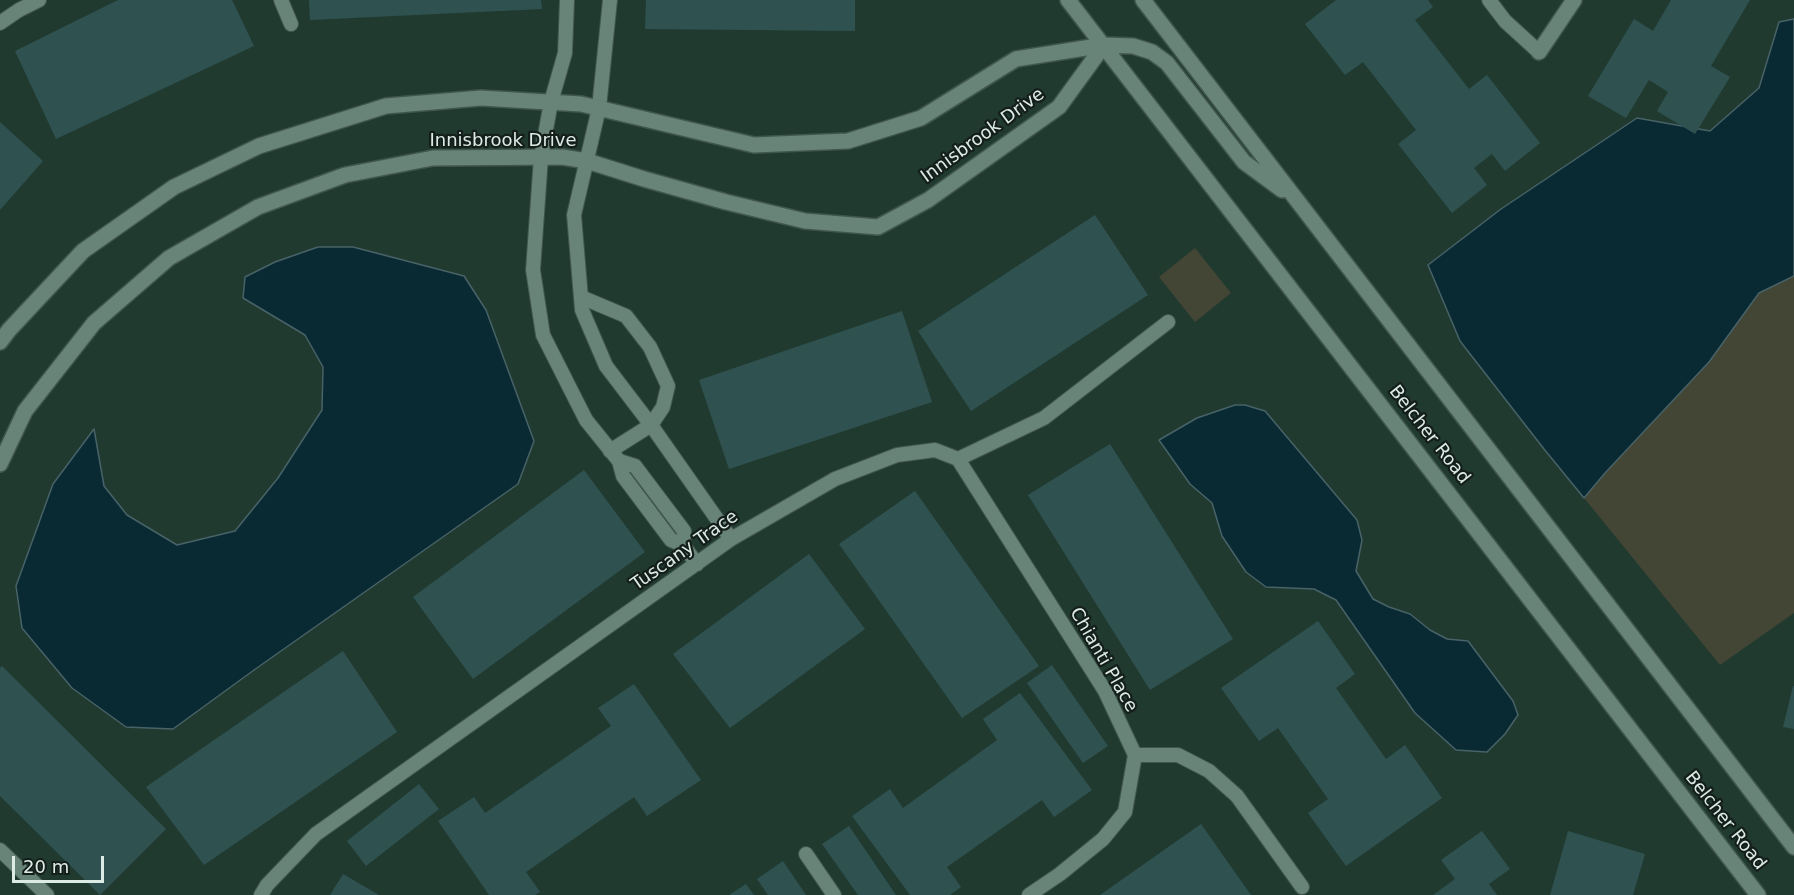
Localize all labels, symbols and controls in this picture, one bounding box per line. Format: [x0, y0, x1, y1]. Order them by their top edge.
street label: Innisbrook Drive [917, 84, 1049, 188]
street label: Innisbrook Drive [429, 130, 577, 152]
street label: Belcher Road [1384, 381, 1474, 489]
street label: Tuscany Trace [627, 506, 743, 596]
street label: Chianti Place [1064, 604, 1142, 716]
street label: Belcher Road [1680, 767, 1770, 875]
scale bar [15, 844, 106, 882]
text: 20 m [23, 856, 69, 877]

